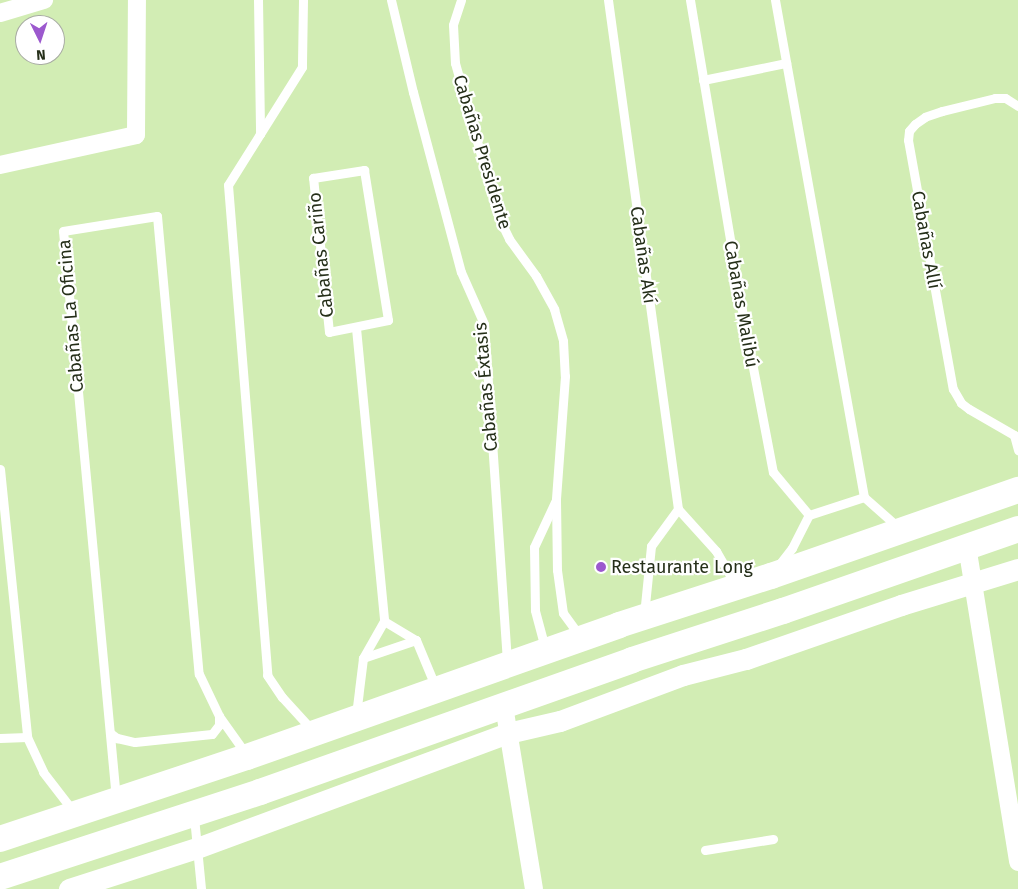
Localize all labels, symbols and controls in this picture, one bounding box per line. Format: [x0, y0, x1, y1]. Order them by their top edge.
north arrow [15, 15, 65, 65]
text: N [36, 46, 46, 63]
street label: Cabañas Presidente [448, 72, 516, 232]
street label: Cabañas Allí [907, 189, 945, 291]
street label: Cabañas Cariño [304, 191, 338, 319]
street label: Cabañas Akí [625, 205, 661, 305]
street label: Cabañas La Oficina [54, 239, 88, 393]
street label: Cabañas Malibú [719, 239, 763, 369]
street label: Cabañas Éxtasis [470, 322, 502, 452]
place label: Restaurante Long [611, 556, 753, 578]
marker: Restaurante Long [595, 561, 607, 573]

